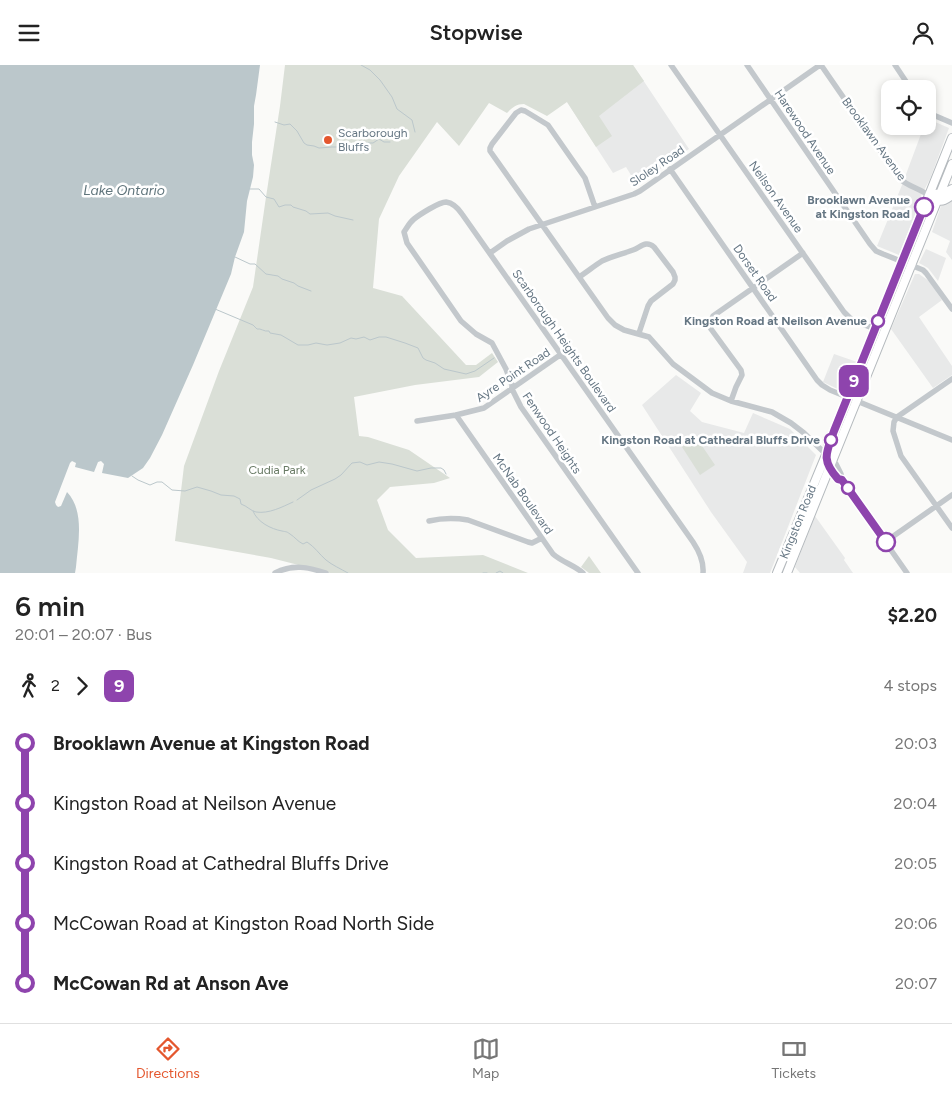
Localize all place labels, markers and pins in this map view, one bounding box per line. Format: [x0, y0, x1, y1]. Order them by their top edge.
place label: Scarborough Bluffs [338, 126, 408, 154]
marker: Scarborough Bluffs [322, 134, 334, 146]
place label: Brooklawn Avenue at Kingston Road [807, 193, 910, 221]
marker: Brooklawn Avenue at Kingston Road [914, 197, 934, 217]
place label: Kingston Road at Neilson Avenue [684, 314, 867, 328]
marker: Kingston Road at Neilson Avenue [871, 314, 885, 328]
place label: Kingston Road at Cathedral Bluffs Drive [601, 433, 820, 447]
marker: Kingston Road at Cathedral Bluffs Drive [824, 433, 838, 447]
unlabelled marker [841, 481, 855, 495]
unlabelled marker [876, 532, 896, 552]

